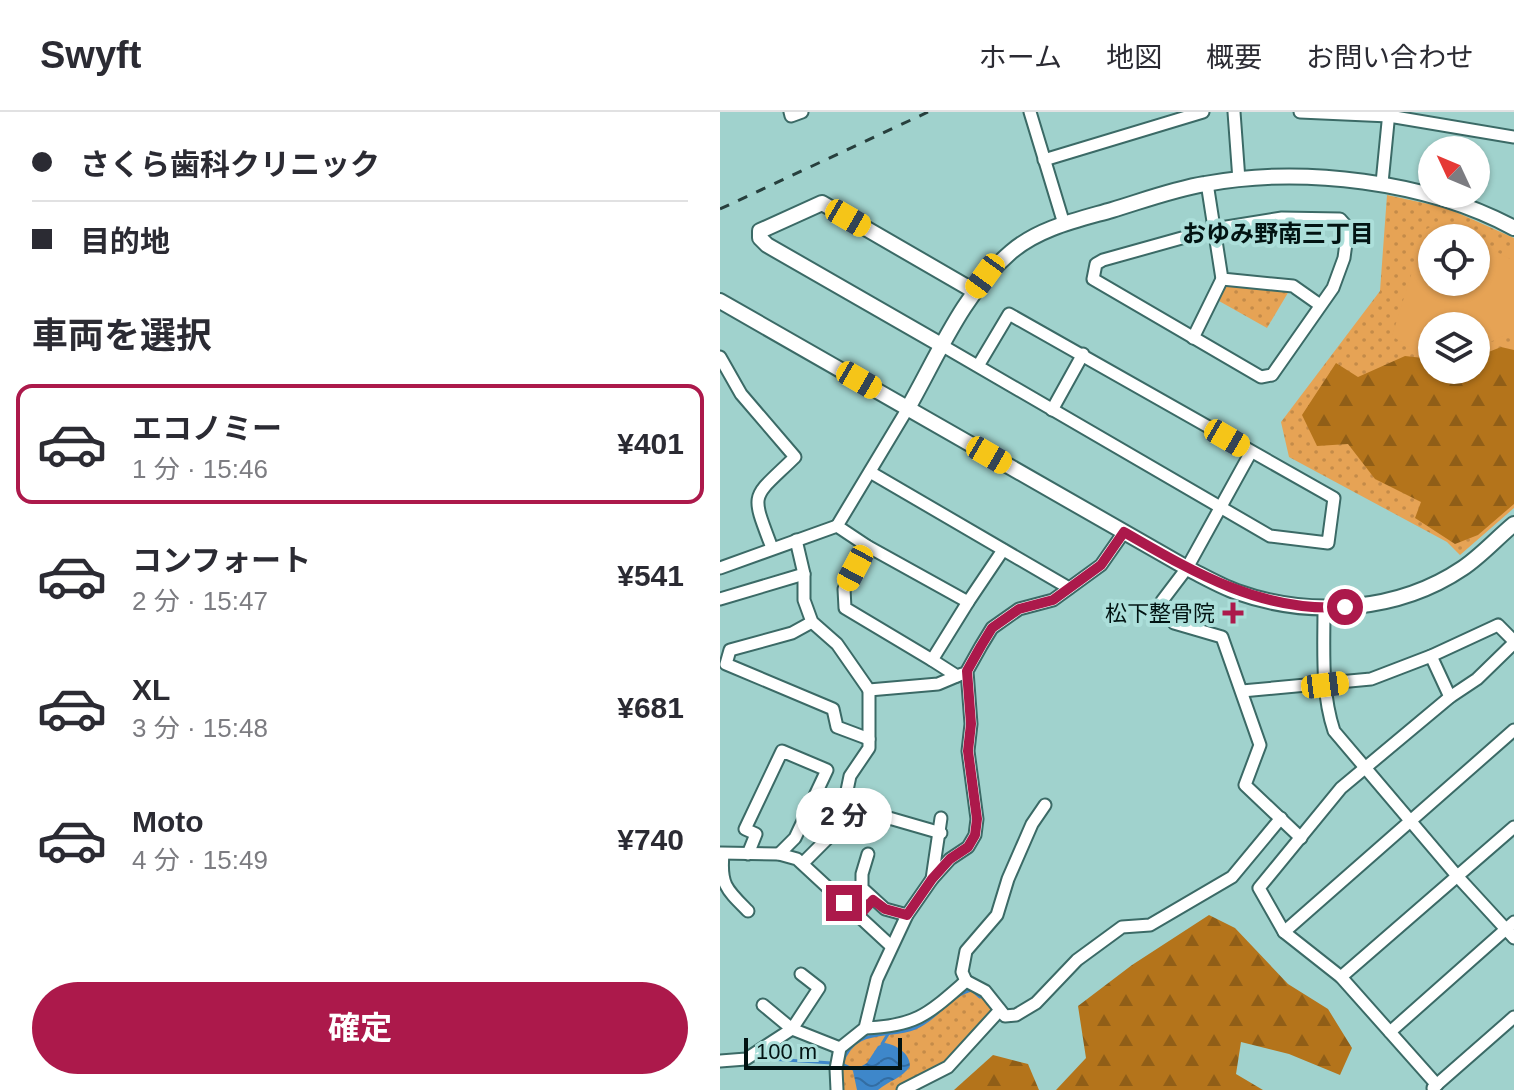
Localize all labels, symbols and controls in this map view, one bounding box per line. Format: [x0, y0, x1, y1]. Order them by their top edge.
text: Swyft [40, 34, 141, 76]
text: ホーム [979, 42, 1062, 73]
text: 地図 [1106, 42, 1162, 73]
text: 概要 [1206, 42, 1262, 73]
text: お問い合わせ [1306, 42, 1474, 73]
north arrow [1418, 136, 1490, 208]
map controls [1418, 136, 1490, 384]
text: さくら歯科クリニック [80, 148, 380, 181]
car [821, 196, 875, 240]
district label: おゆみ野南三丁目 [1182, 220, 1374, 247]
button: locate [1418, 224, 1490, 296]
text: 目的地 [80, 225, 170, 258]
car [961, 250, 1009, 302]
button: layers [1418, 312, 1490, 384]
text: 車両を選択 [32, 315, 212, 356]
car [832, 358, 886, 402]
icon: car [36, 408, 108, 480]
text: エコノミー [132, 412, 282, 445]
car [1200, 416, 1254, 460]
text: ¥401 [617, 427, 684, 460]
car [962, 433, 1016, 477]
text: 1 分 · 15:46 [132, 454, 268, 484]
icon: car [36, 540, 108, 612]
car [833, 541, 877, 595]
text: コンフォート [132, 544, 311, 577]
text: ¥541 [617, 559, 684, 592]
text: 2 分 · 15:47 [132, 586, 268, 616]
route start [1327, 589, 1363, 625]
place label: 松下整骨院 [1105, 601, 1215, 626]
marker: 松下整骨院 [1222, 602, 1244, 624]
car [1300, 670, 1350, 700]
icon: car [36, 672, 108, 744]
text: XL [132, 673, 170, 706]
text: ¥681 [617, 691, 684, 724]
text: 3 分 · 15:48 [132, 713, 268, 743]
callout: 2 分 [796, 787, 892, 843]
text: 2 分 [820, 801, 868, 831]
icon: car [36, 804, 108, 876]
text: Moto [132, 805, 204, 838]
text: ¥740 [617, 823, 684, 856]
text: 4 分 · 15:49 [132, 845, 268, 875]
route end [826, 885, 862, 921]
button: 確定 [32, 982, 688, 1074]
scale bar [744, 1034, 902, 1070]
text: 100 m [756, 1039, 817, 1064]

